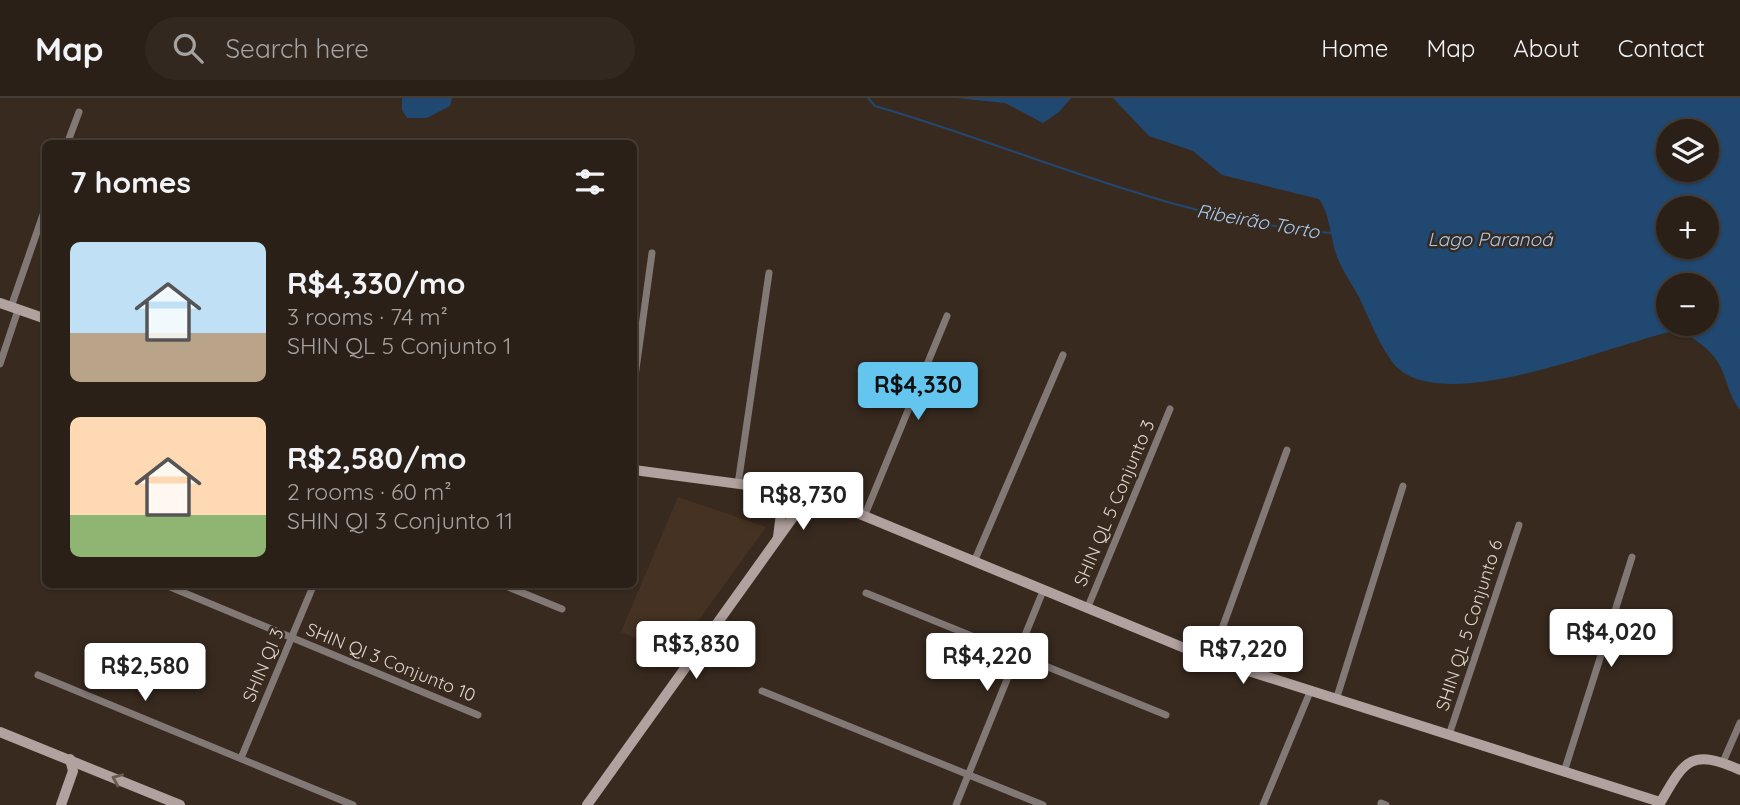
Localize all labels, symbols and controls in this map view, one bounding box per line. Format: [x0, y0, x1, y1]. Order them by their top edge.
search box [145, 17, 635, 80]
text: Map [35, 28, 103, 69]
icon: search [169, 29, 207, 67]
text: Search here [225, 32, 369, 65]
text: Home [1321, 33, 1388, 63]
text: Map [1426, 33, 1475, 63]
text: About [1513, 33, 1580, 63]
text: Contact [1618, 33, 1705, 63]
map controls [1656, 119, 1719, 336]
button: layers [1656, 119, 1719, 182]
text: 7 homes [70, 163, 191, 201]
icon: filters [571, 163, 609, 201]
button: + [1656, 196, 1719, 259]
water label: Ribeirão Torto [1195, 198, 1323, 244]
water label: Lago Paranoá [1427, 227, 1554, 251]
text: R$4,330/mo [287, 264, 465, 302]
icon: home [126, 270, 210, 354]
button: − [1656, 273, 1719, 336]
text: 3 rooms · 74 m² [287, 302, 448, 331]
text: SHIN QL 5 Conjunto 1 [287, 331, 512, 360]
pin: R$4,330 [853, 362, 983, 422]
text: R$4,330 [874, 370, 962, 399]
street label: SHIN QL 5 Conjunto 3 [1069, 416, 1159, 590]
text: R$2,580/mo [287, 439, 466, 477]
icon: home [126, 445, 210, 529]
pin: R$8,730 [738, 472, 868, 532]
text: 2 rooms · 60 m² [287, 477, 452, 506]
text: R$8,730 [759, 480, 847, 509]
text: SHIN QI 3 Conjunto 11 [287, 506, 513, 535]
street label: SHIN QL 5 Conjunto 6 [1430, 536, 1508, 714]
pin: R$4,020 [1546, 610, 1676, 669]
street label: SHIN QI 3 Conjunto 10 [303, 617, 479, 707]
text: R$4,020 [1566, 617, 1656, 646]
pin: R$3,830 [631, 622, 761, 681]
street label: SHIN QI 3 [237, 624, 289, 706]
pin: R$7,220 [1178, 626, 1308, 686]
text: R$3,830 [652, 629, 740, 658]
pin: R$4,220 [922, 634, 1052, 693]
text: R$7,220 [1199, 634, 1287, 663]
text: R$4,220 [942, 641, 1032, 670]
pin: R$2,580 [80, 644, 210, 703]
text: R$2,580 [101, 651, 189, 680]
one-way arrow [112, 773, 124, 787]

